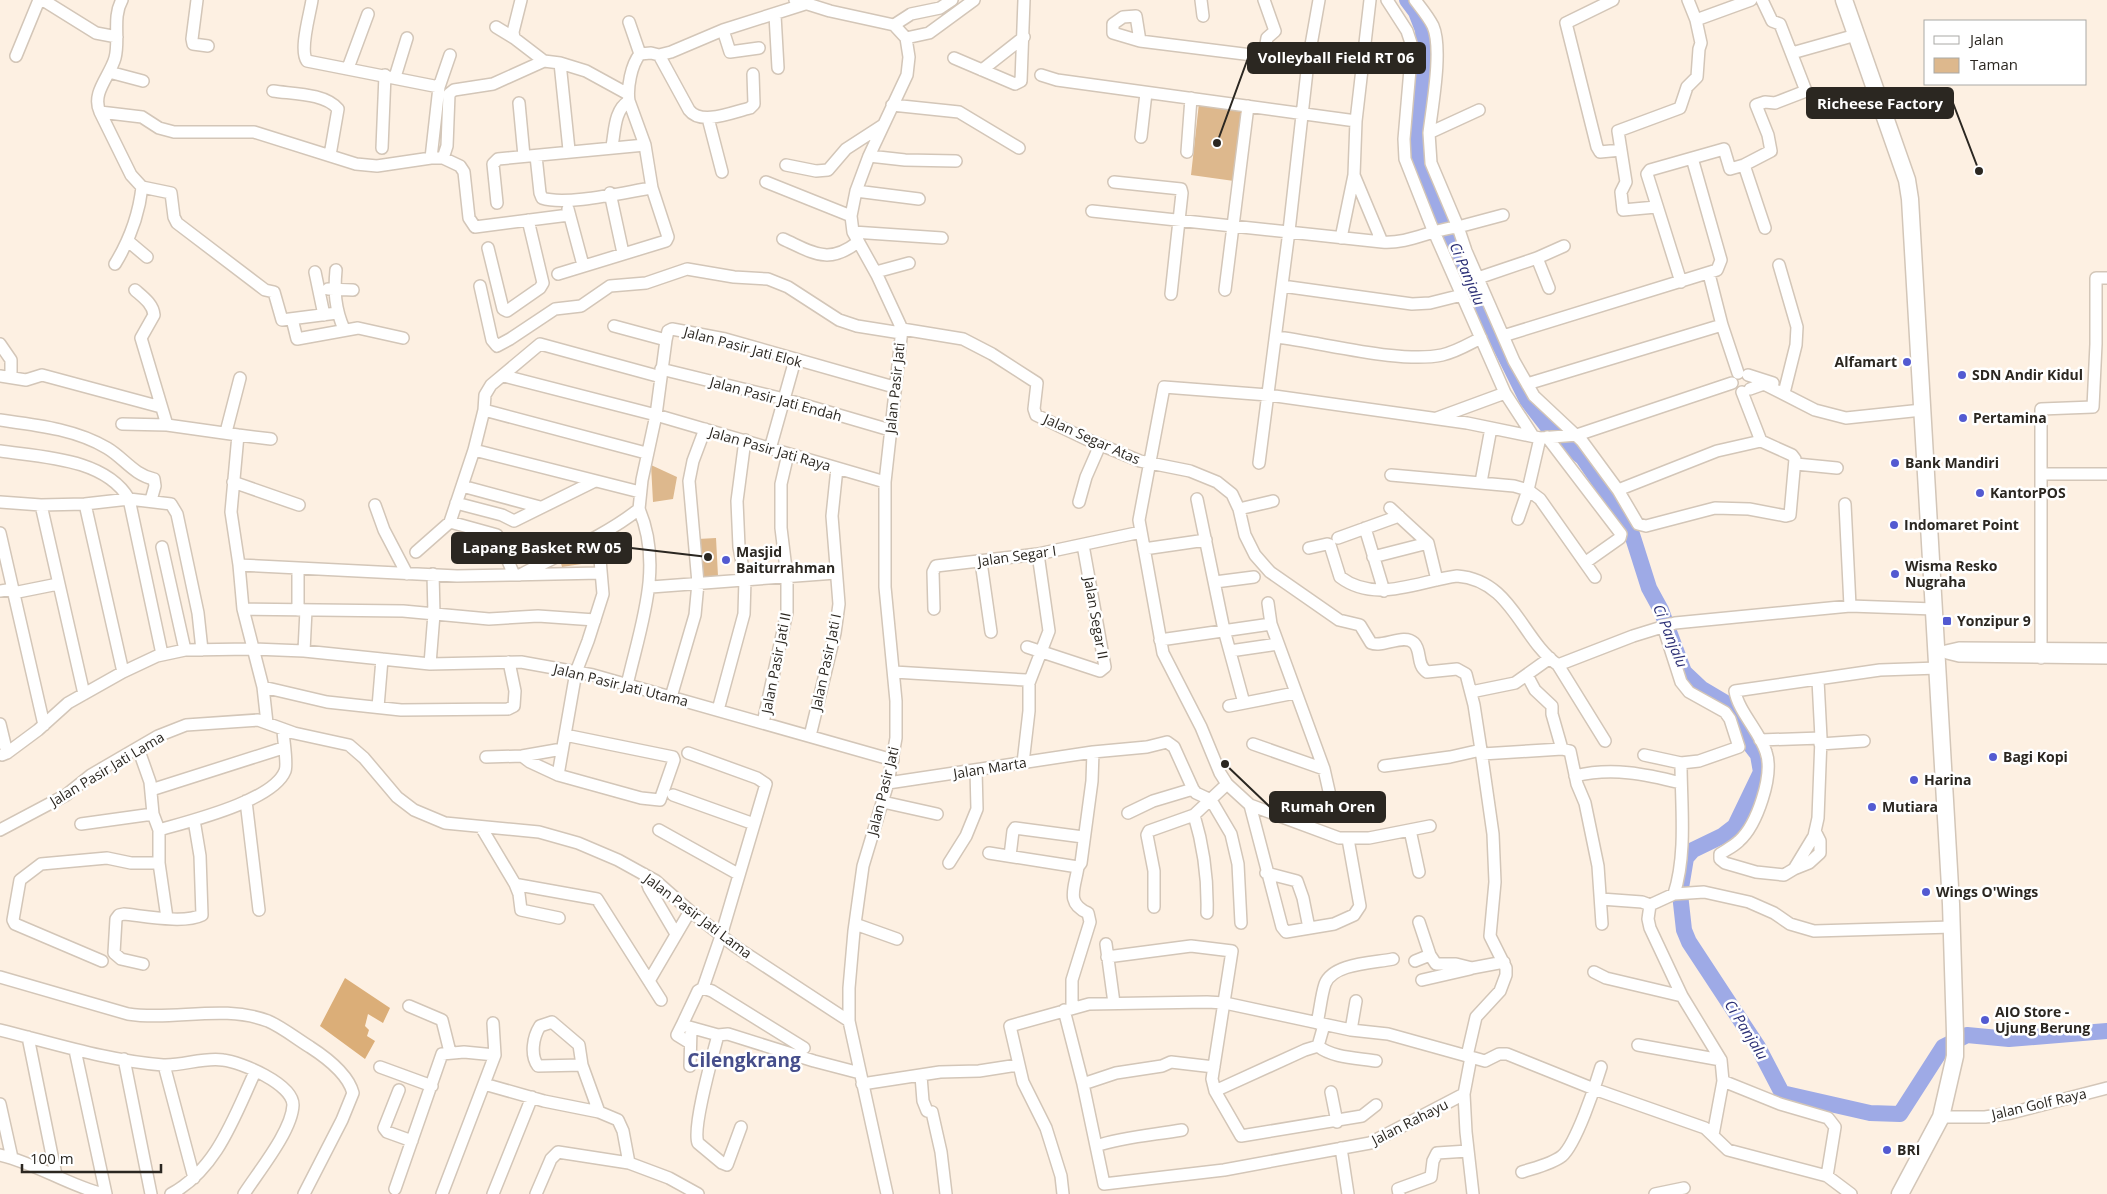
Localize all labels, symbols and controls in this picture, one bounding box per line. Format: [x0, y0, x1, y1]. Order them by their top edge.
legend [1924, 20, 2087, 85]
text: Jalan [1968, 29, 2004, 49]
callout: Volleyball Field RT 06 [1248, 43, 1425, 73]
text: Volleyball Field RT 06 [1258, 47, 1415, 67]
text: Taman [1970, 54, 2018, 74]
callout: Richeese Factory [1807, 88, 1953, 118]
text: Richeese Factory [1817, 93, 1944, 113]
water label: Ci Panjalu [1446, 239, 1490, 309]
street label: Jalan Pasir Jati Elok [680, 321, 805, 372]
street label: Jalan Pasir Jati [880, 342, 909, 436]
place label: Alfamart [1835, 352, 1897, 371]
marker: Alfamart [1901, 356, 1913, 368]
place label: SDN Andir Kidul [1972, 365, 2083, 384]
marker: SDN Andir Kidul [1956, 369, 1968, 381]
street label: Jalan Pasir Jati Endah [706, 371, 844, 425]
street label: Jalan Segar Atas [1039, 408, 1144, 468]
place label: Pertamina [1973, 408, 2047, 427]
marker: Pertamina [1957, 412, 1969, 424]
street label: Jalan Pasir Jati Raya [705, 422, 833, 475]
place label: Bank Mandiri [1905, 453, 1999, 472]
marker: Bank Mandiri [1889, 457, 1901, 469]
place label: KantorPOS [1990, 483, 2066, 502]
marker: KantorPOS [1974, 487, 1986, 499]
place label: Indomaret Point [1904, 515, 2019, 534]
marker: Indomaret Point [1888, 519, 1900, 531]
callout: Lapang Basket RW 05 [452, 533, 631, 563]
text: Lapang Basket RW 05 [463, 537, 621, 557]
street label: Jalan Segar I [974, 541, 1057, 571]
place label: Masjid Baiturrahman [736, 542, 835, 577]
marker: Masjid Baiturrahman [720, 554, 732, 566]
place label: Wisma Resko Nugraha [1905, 556, 1998, 591]
marker: Wisma Resko Nugraha [1889, 568, 1901, 580]
street label: Jalan Segar II [1080, 573, 1113, 661]
water label: Ci Panjalu [1649, 601, 1693, 671]
street label: Jalan Pasir Jati II [756, 611, 795, 717]
place label: Yonzipur 9 [1957, 611, 2031, 630]
street label: Jalan Pasir Jati I [806, 612, 845, 714]
marker: Yonzipur 9 [1941, 615, 1953, 627]
street label: Jalan Pasir Jati Utama [550, 658, 690, 710]
street label: Jalan Pasir Jati Lama [44, 727, 168, 811]
street label: Jalan Pasir Jati [862, 744, 903, 839]
place label: Bagi Kopi [2003, 747, 2068, 766]
marker: Bagi Kopi [1987, 751, 1999, 763]
street label: Jalan Marta [950, 752, 1028, 783]
place label: Harina [1924, 770, 1971, 789]
marker: Harina [1908, 774, 1920, 786]
callout: Rumah Oren [1270, 792, 1385, 822]
text: Rumah Oren [1281, 796, 1375, 816]
place label: Mutiara [1882, 797, 1938, 816]
marker: Mutiara [1866, 801, 1878, 813]
street label: Jalan Pasir Jati Lama [639, 868, 756, 962]
place label: Wings O'Wings [1936, 882, 2038, 901]
marker: Wings O'Wings [1920, 886, 1932, 898]
water label: Ci Panjalu [1721, 996, 1773, 1063]
place label: AIO Store - Ujung Berung [1995, 1002, 2090, 1037]
marker: AIO Store - Ujung Berung [1979, 1014, 1991, 1026]
district label: Cilengkrang [687, 1047, 801, 1073]
street label: Jalan Golf Raya [1988, 1083, 2088, 1124]
street label: Jalan Rahayu [1366, 1094, 1451, 1150]
place label: BRI [1897, 1140, 1920, 1159]
scale bar [22, 1142, 161, 1174]
marker: BRI [1881, 1144, 1893, 1156]
text: 100 m [30, 1148, 74, 1168]

